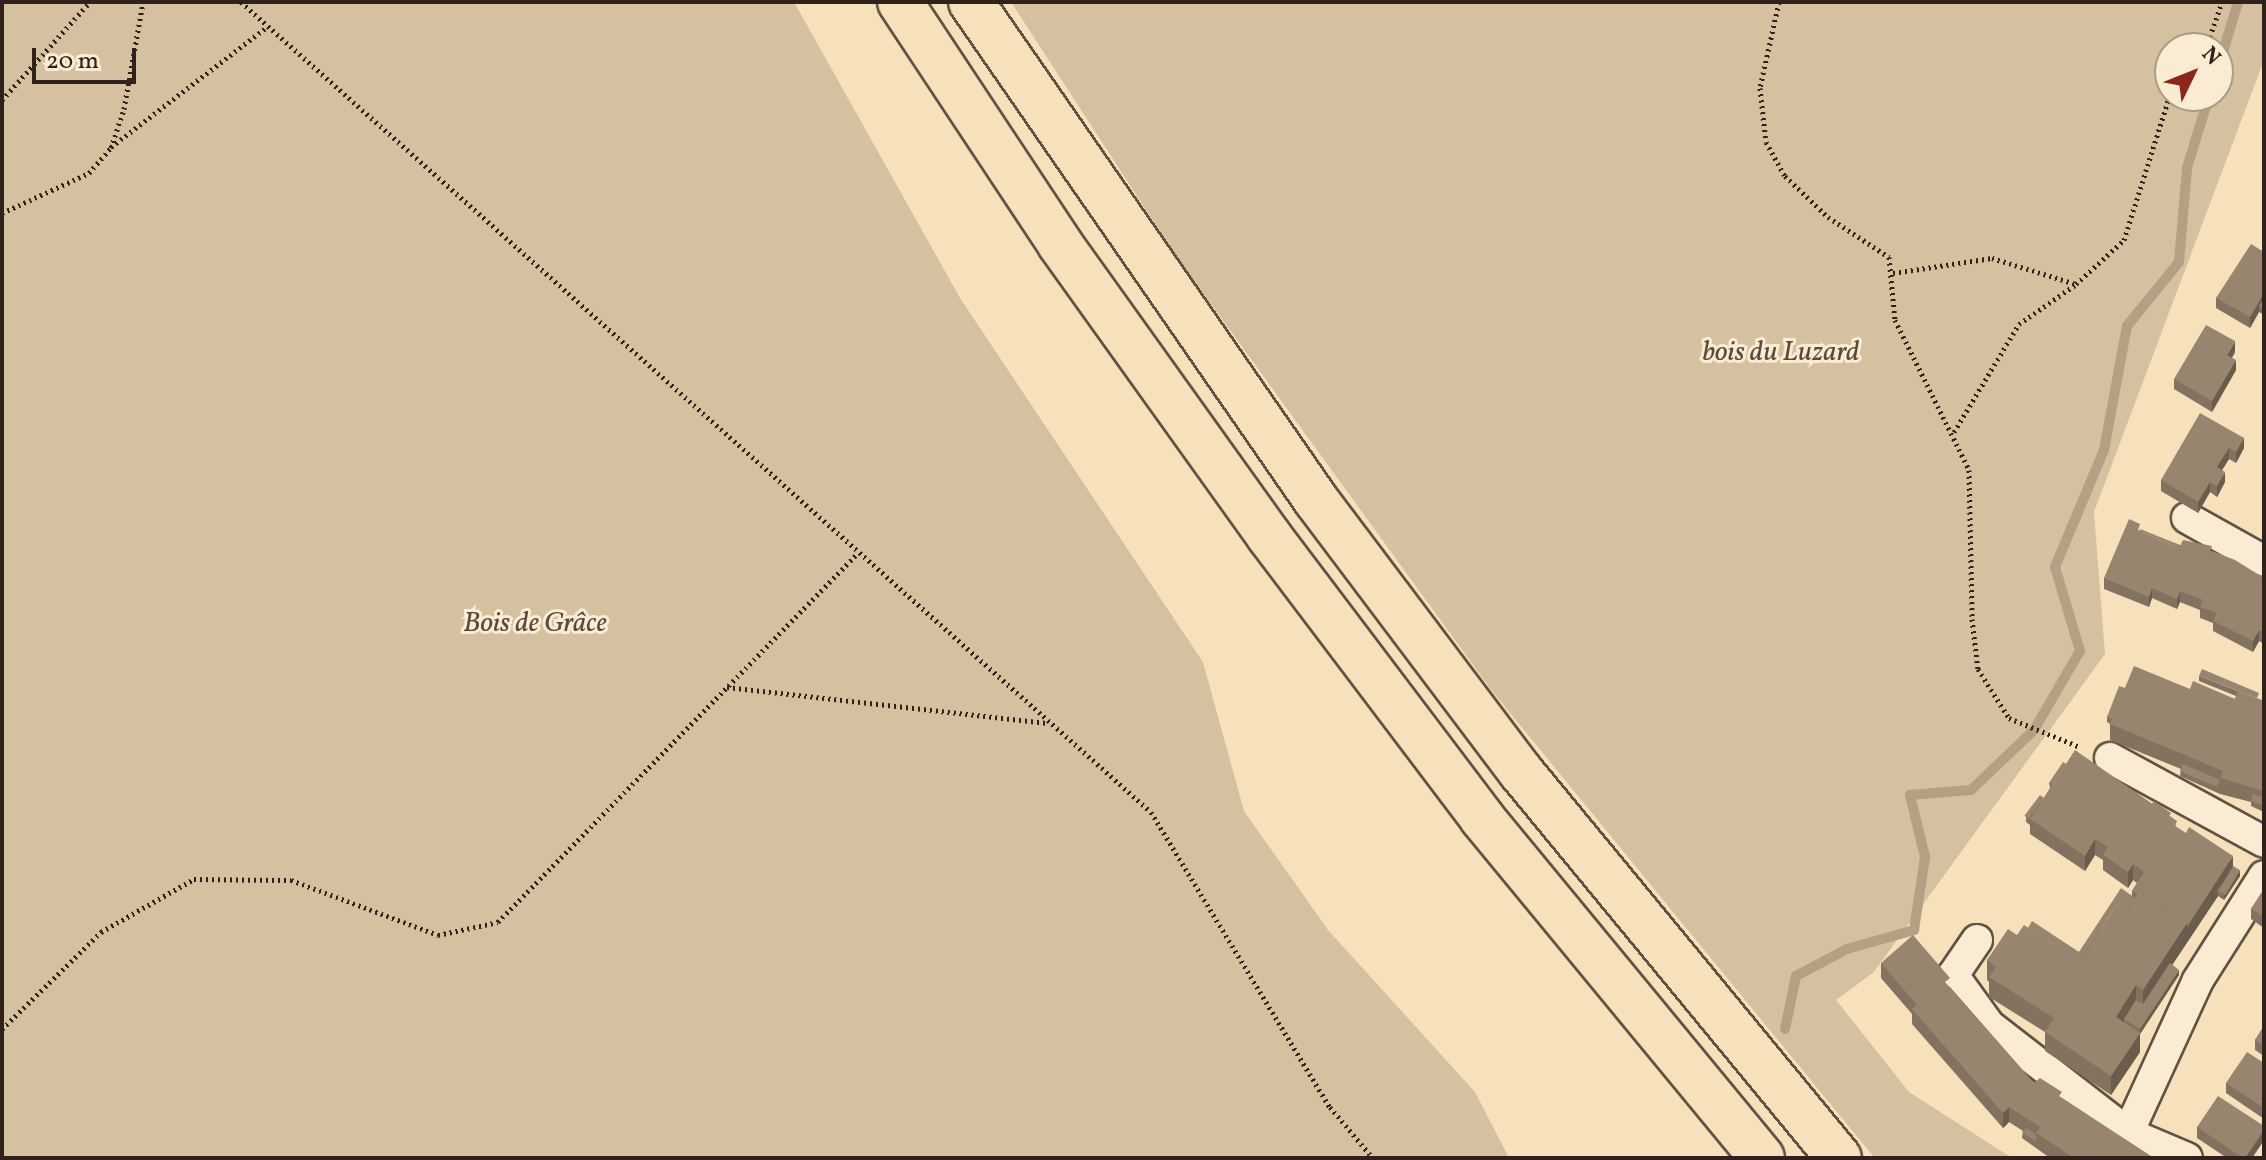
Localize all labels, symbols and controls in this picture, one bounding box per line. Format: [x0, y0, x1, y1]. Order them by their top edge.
scale bar [36, 32, 140, 82]
north arrow [2154, 32, 2234, 112]
text: N [2194, 40, 2227, 73]
text: 20 m [46, 45, 99, 79]
park label: bois du Luzard [1702, 336, 1860, 370]
park label: Bois de Grâce [463, 607, 607, 641]

